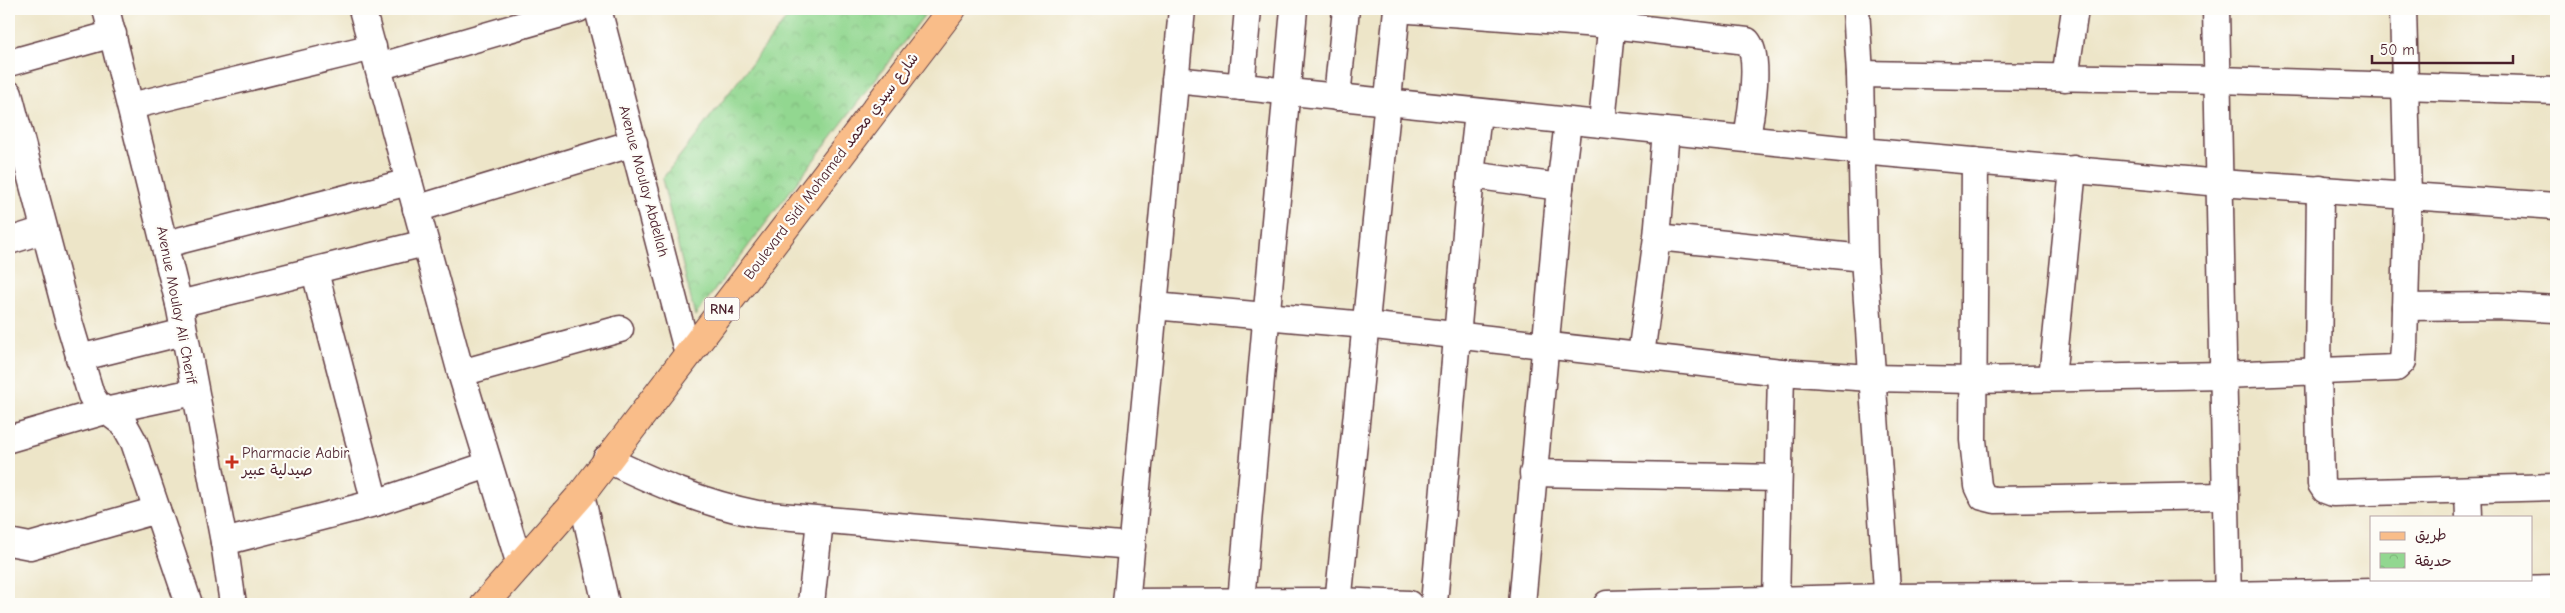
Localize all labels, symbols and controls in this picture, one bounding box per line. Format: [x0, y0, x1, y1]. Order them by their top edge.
scale bar [2372, 32, 2514, 64]
text: 50 m [2380, 41, 2415, 59]
street label: Boulevard Sidi Mohamed شارع سيدي محمد [740, 49, 924, 284]
street label: Avenue Moulay Abdellah [615, 103, 673, 259]
street label: Avenue Moulay Ali Cherif [153, 225, 201, 386]
road number: RN4 [704, 298, 740, 320]
place label: Pharmacie Aabir صيدلية عبير [240, 444, 349, 479]
marker: Pharmacie Aabir صيدلية عبير [226, 456, 238, 468]
legend [2370, 516, 2532, 580]
text: طريق [2415, 526, 2447, 544]
text: حديقة [2415, 552, 2452, 570]

